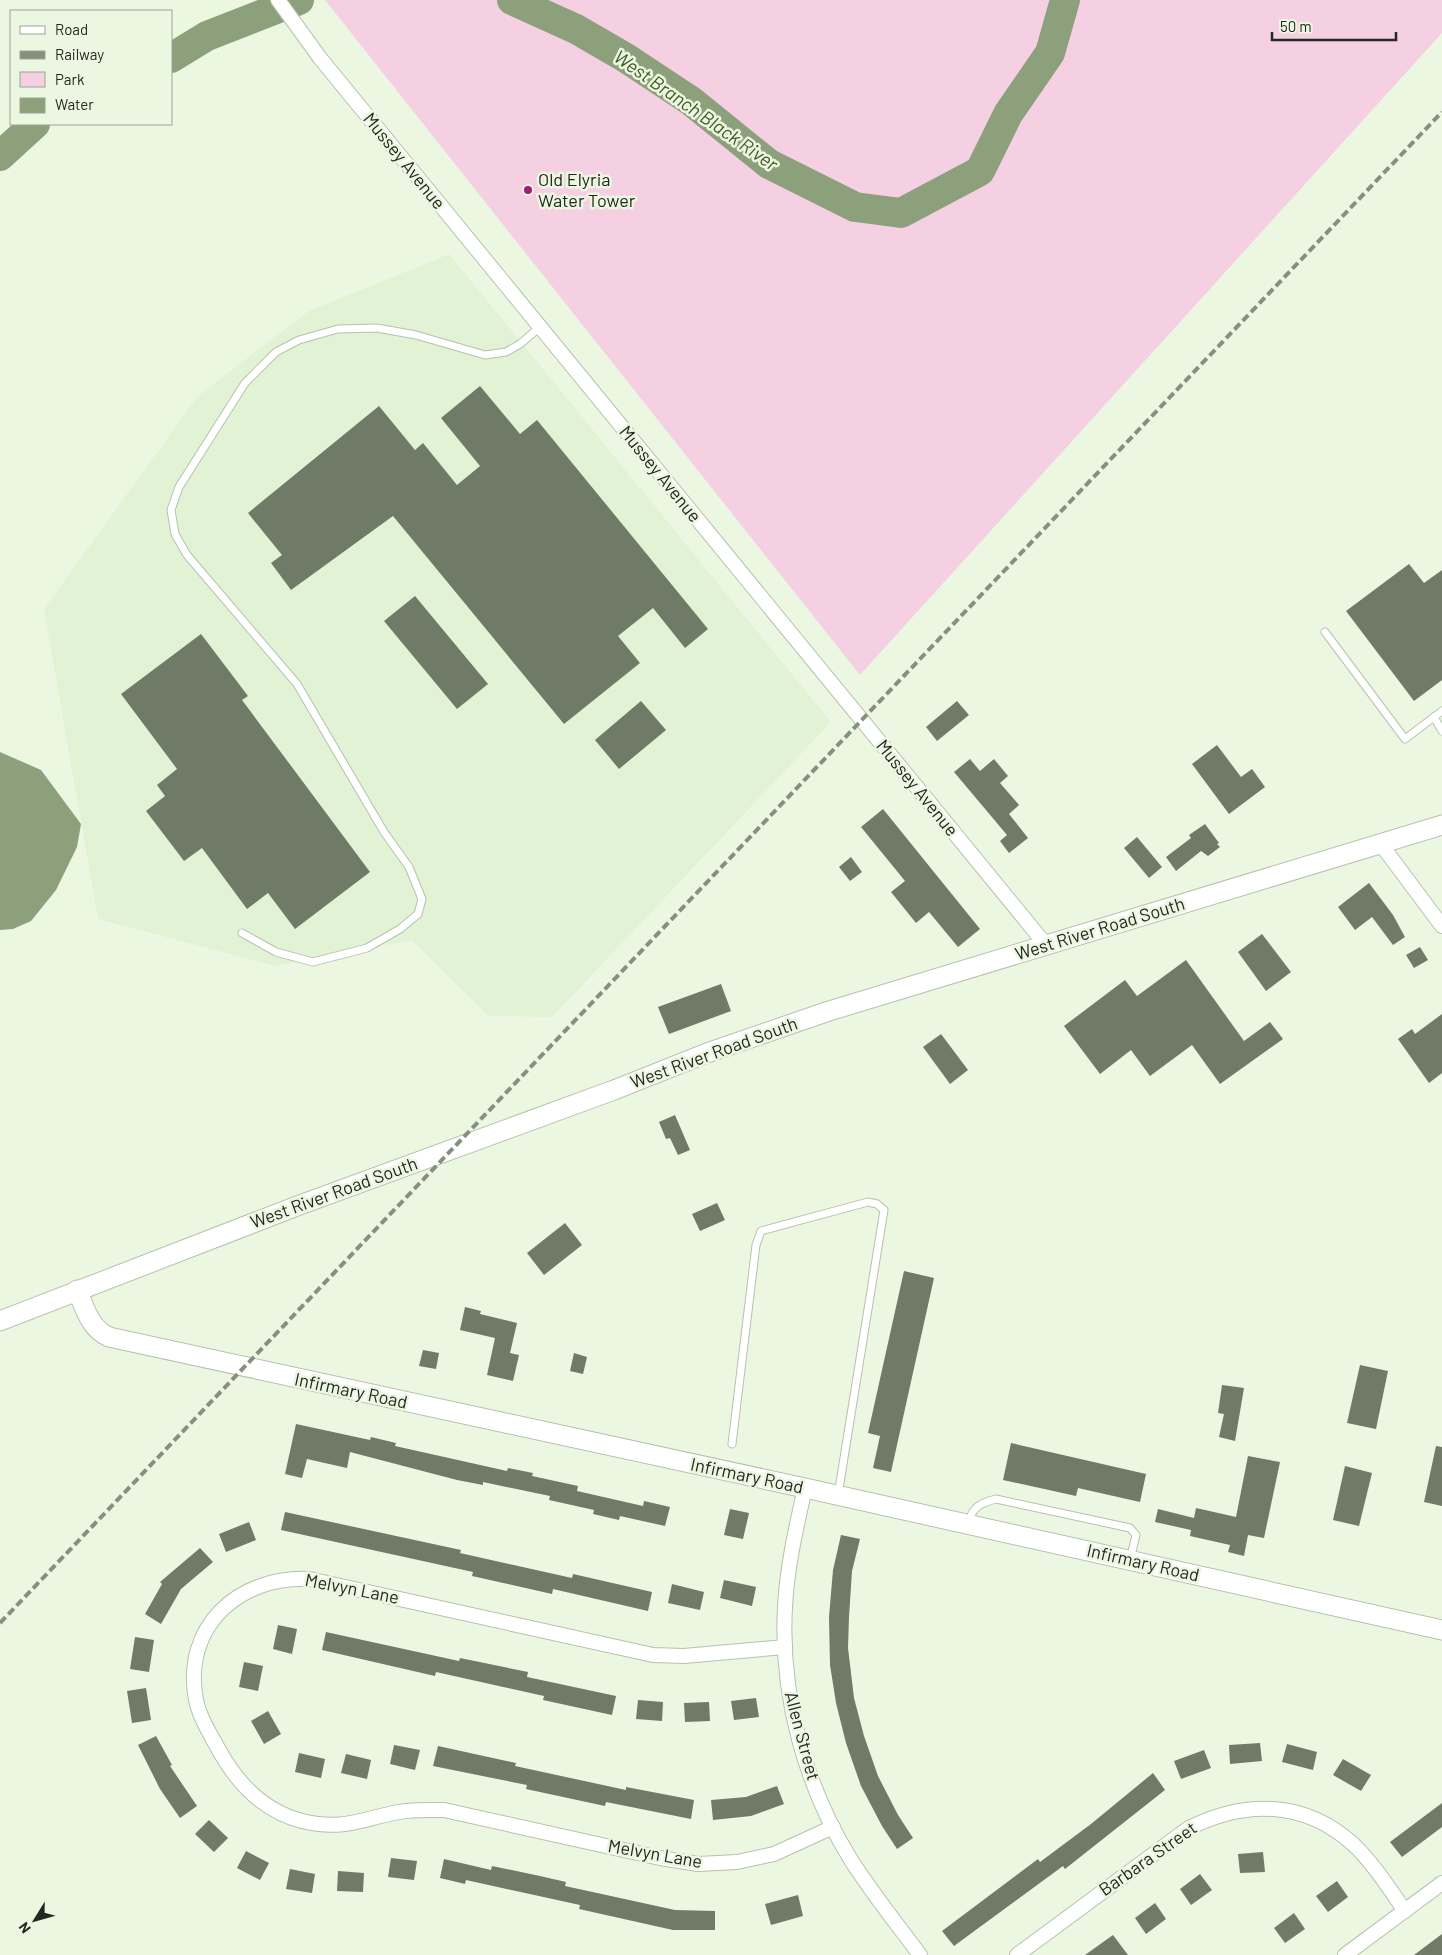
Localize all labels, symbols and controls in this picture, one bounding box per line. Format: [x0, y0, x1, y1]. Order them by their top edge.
legend [10, 10, 172, 125]
scale bar [1272, 10, 1396, 42]
text: 50 m [1280, 17, 1312, 35]
text: Road [55, 20, 88, 38]
water label: West Branch Black River [610, 44, 784, 176]
text: Railway [55, 45, 104, 63]
text: Park [55, 70, 85, 88]
text: Water [55, 95, 94, 113]
street label: Mussey Avenue [359, 108, 450, 213]
place label: Old Elyria Water Tower [538, 168, 636, 211]
marker: Old Elyria Water Tower [522, 184, 534, 196]
street label: Mussey Avenue [615, 421, 706, 526]
street label: Mussey Avenue [872, 735, 963, 840]
street label: West River Road South [1012, 892, 1187, 964]
street label: West River Road South [627, 1012, 800, 1093]
street label: West River Road South [247, 1152, 420, 1233]
street label: Infirmary Road [293, 1367, 410, 1413]
street label: Infirmary Road [689, 1452, 806, 1498]
street label: Infirmary Road [1085, 1538, 1202, 1586]
street label: Melvyn Lane [303, 1568, 401, 1608]
street label: Allen Street [781, 1689, 825, 1783]
street label: Barbara Street [1094, 1816, 1201, 1900]
street label: Melvyn Lane [606, 1834, 704, 1872]
north arrow [10, 1895, 60, 1945]
text: N [15, 1919, 34, 1937]

